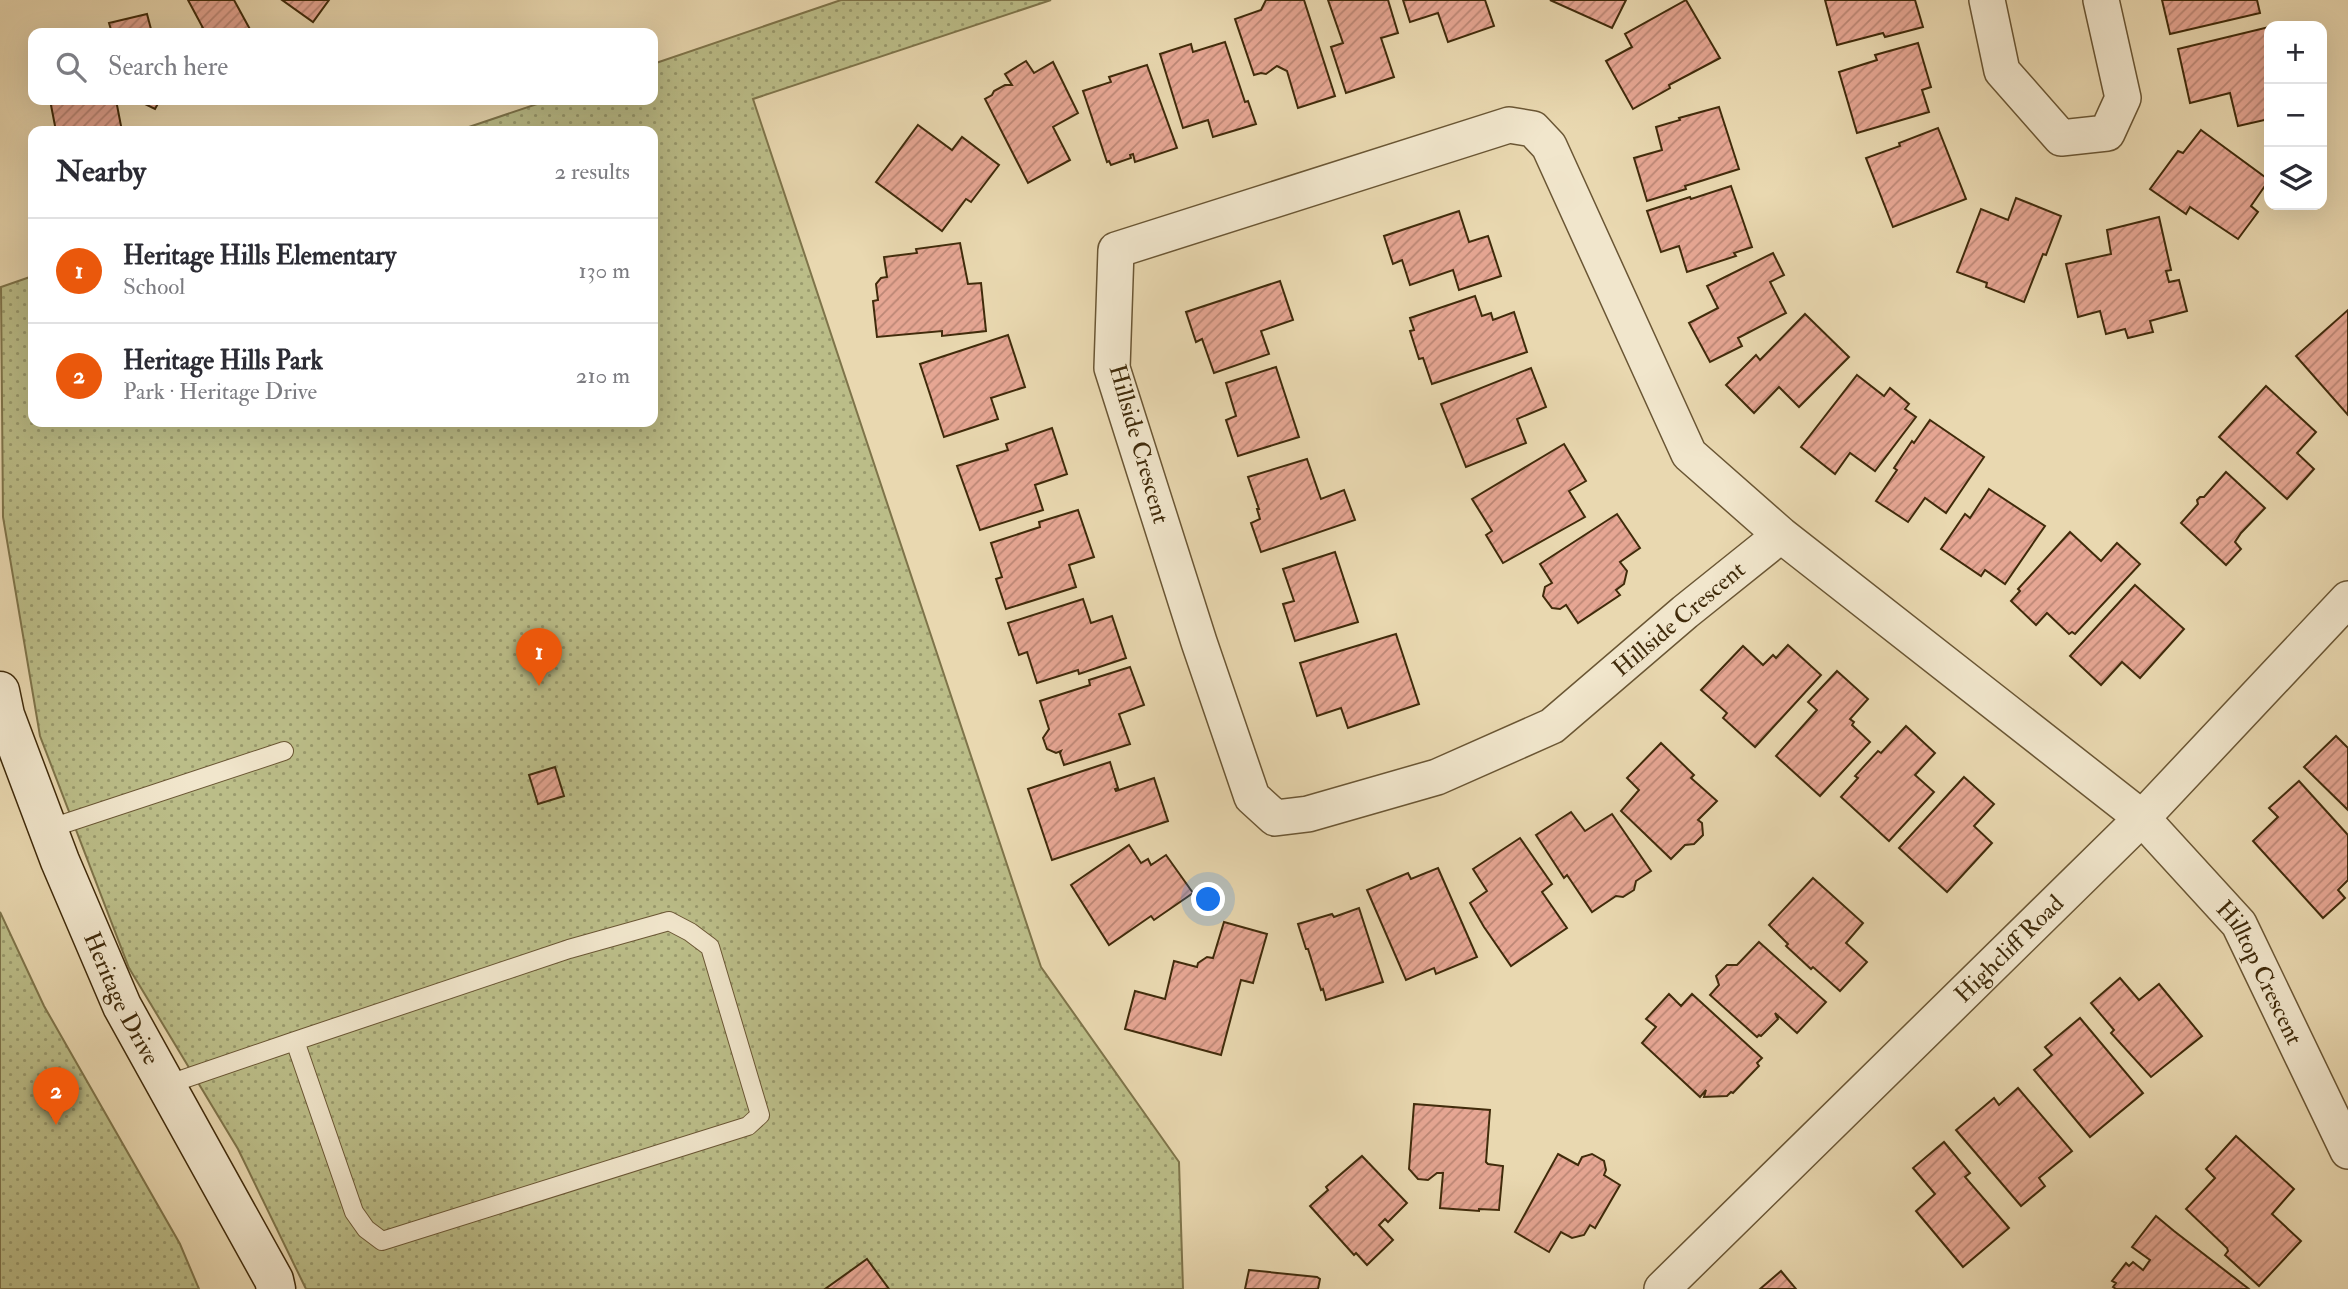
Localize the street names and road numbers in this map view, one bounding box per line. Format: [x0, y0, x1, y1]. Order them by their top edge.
street label: Hillside Crescent [1102, 361, 1177, 527]
street label: Hillside Crescent [1606, 554, 1752, 684]
street label: Highcliff Road [1947, 888, 2070, 1009]
street label: Hilltop Crescent [2209, 894, 2310, 1050]
street label: Heritage Drive [77, 927, 167, 1070]

